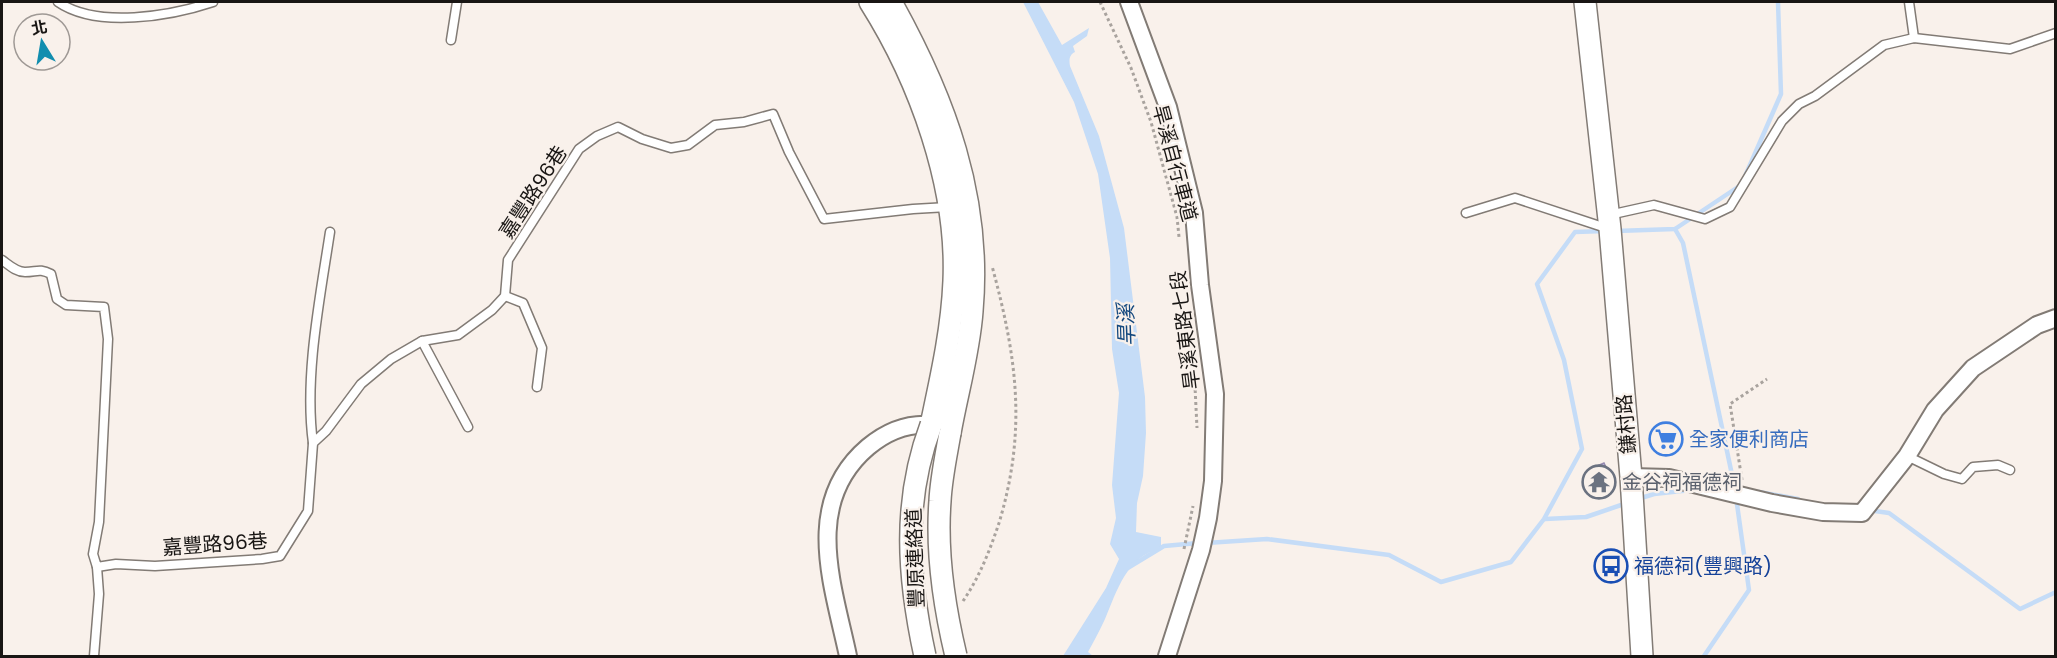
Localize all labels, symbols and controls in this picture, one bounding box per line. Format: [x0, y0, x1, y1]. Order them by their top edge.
north arrow [12, 12, 72, 72]
text: 北 [29, 15, 49, 41]
street label: 旱溪自行車道 [1146, 101, 1204, 225]
street label: 嘉豐路96巷 [493, 140, 573, 244]
street label: 旱溪東路七段 [1164, 269, 1206, 391]
water label: 旱溪 [1111, 301, 1141, 346]
street label: 鎌村路 [1609, 393, 1643, 455]
supermarket icon: 全家便利商店 [1648, 421, 1684, 457]
place label: 全家便利商店 [1689, 425, 1809, 453]
temple icon: 金谷祠福德祠 [1581, 464, 1617, 500]
place label: 金谷祠福德祠 [1622, 468, 1742, 496]
street label: 豐原連絡道 [899, 508, 931, 608]
street label: 嘉豐路96巷 [161, 526, 269, 562]
bus stop icon: 福德祠(豐興路) [1593, 548, 1629, 584]
place label: 福德祠(豐興路) [1634, 552, 1772, 580]

